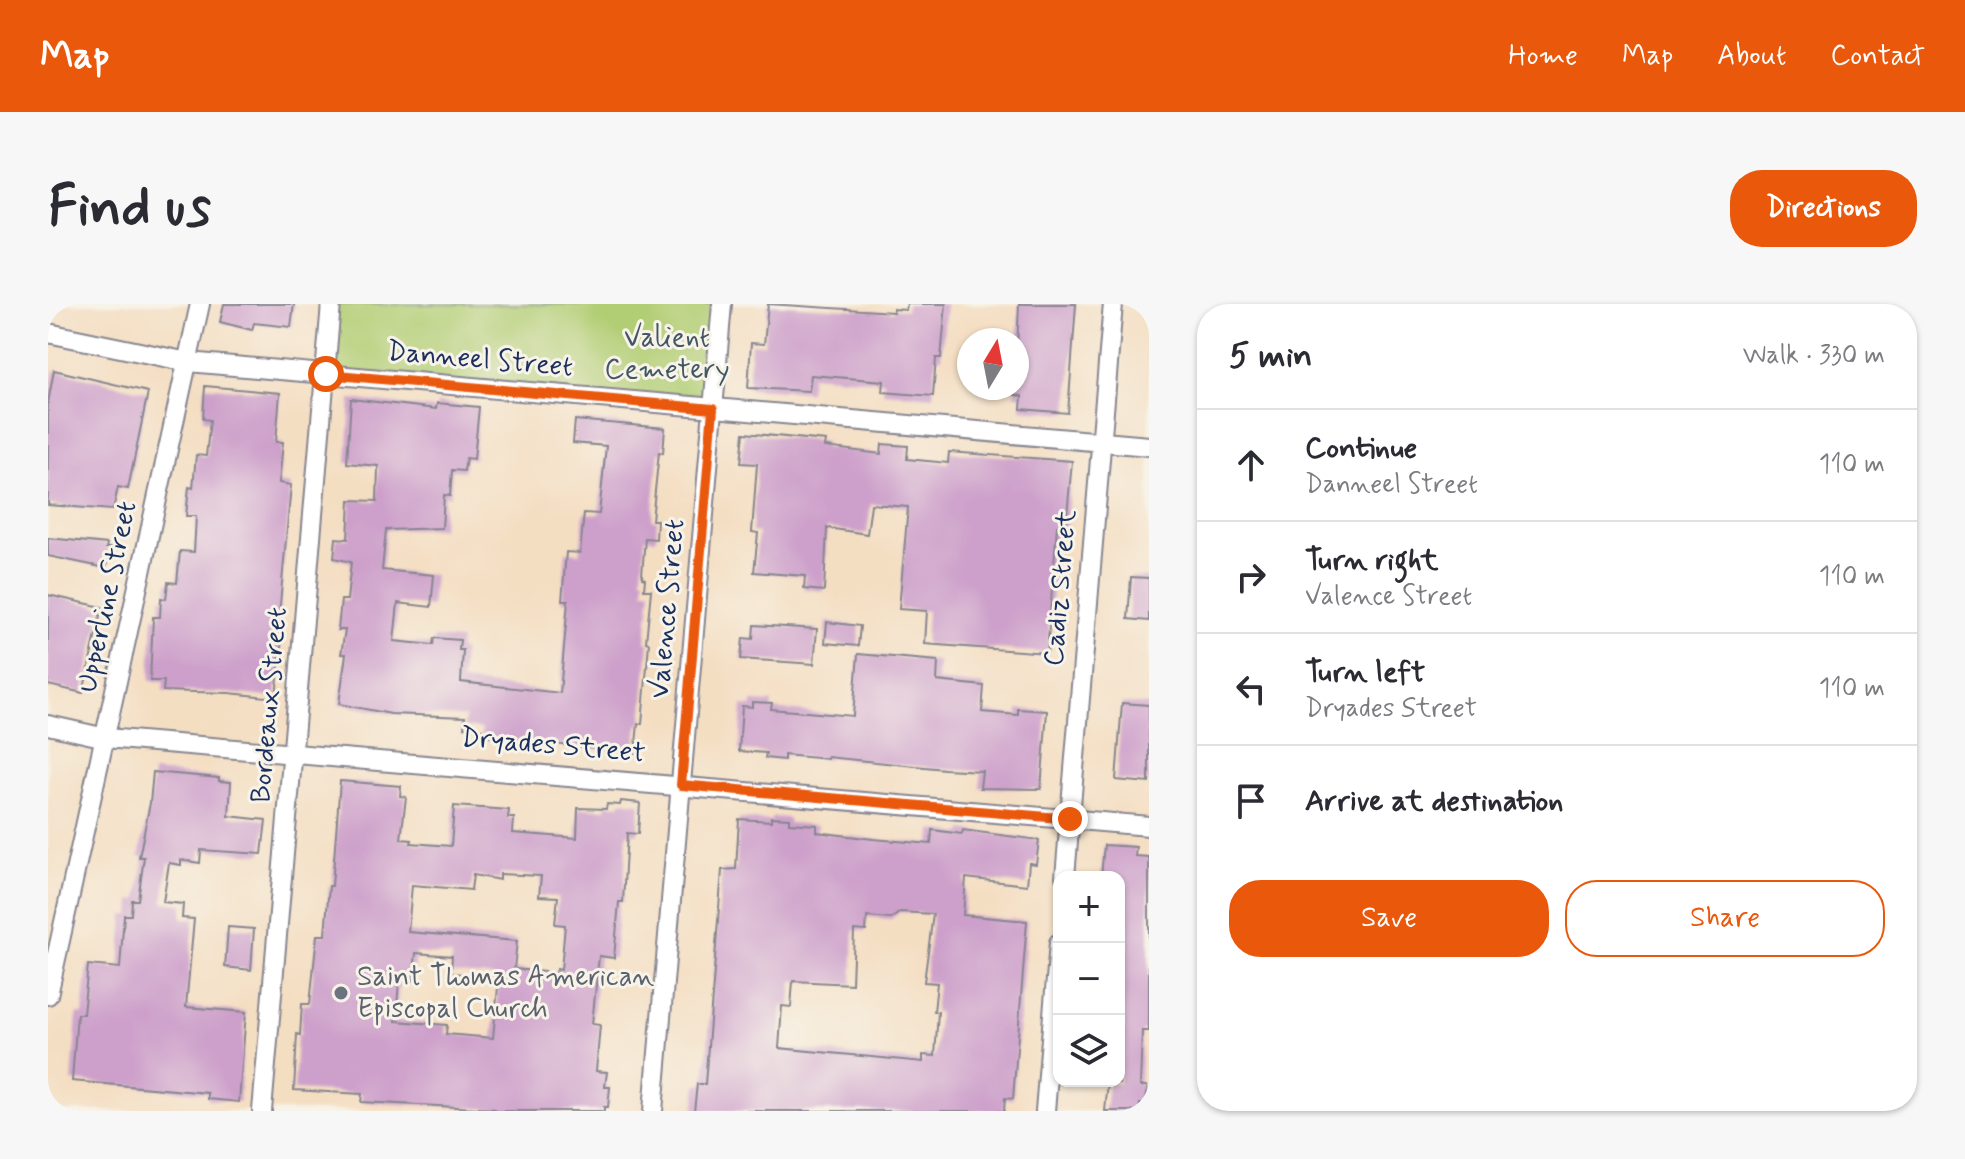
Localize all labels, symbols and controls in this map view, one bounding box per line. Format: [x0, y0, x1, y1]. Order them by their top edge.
text: Map [40, 32, 110, 81]
text: Home [1508, 38, 1578, 75]
text: Map [1622, 38, 1673, 75]
text: About [1717, 38, 1786, 75]
text: Contact [1830, 38, 1925, 75]
button: Directions [1730, 170, 1917, 247]
text: Find us [48, 172, 211, 245]
park label: Valient Cemetery [605, 320, 729, 389]
north arrow [957, 328, 1029, 400]
street label: Danneel Street [386, 333, 574, 387]
text: 5 min [1229, 334, 1312, 379]
text: Walk · 330 m [1743, 339, 1885, 373]
route start [308, 356, 344, 392]
text: Continue [1305, 429, 1417, 468]
icon: ahead [1229, 443, 1273, 487]
text: 110 m [1819, 448, 1885, 482]
text: Danneel Street [1305, 468, 1478, 502]
street label: Upperline Street [70, 498, 146, 696]
street label: Cadiz Street [1036, 508, 1086, 668]
street label: Valence Street [642, 518, 694, 700]
text: Turn right [1305, 541, 1438, 580]
icon: right [1229, 555, 1273, 599]
text: 110 m [1819, 560, 1885, 594]
text: Valence Street [1305, 580, 1472, 614]
street label: Bordeaux Street [243, 606, 297, 804]
text: Turn left [1305, 653, 1425, 692]
icon: left [1229, 667, 1273, 711]
text: 110 m [1819, 672, 1885, 706]
text: Dryades Street [1305, 692, 1477, 726]
street label: Dryades Street [459, 719, 647, 773]
icon: arrive [1229, 779, 1273, 823]
text: Arrive at destination [1305, 782, 1563, 821]
route end [1052, 801, 1088, 837]
map controls [1053, 871, 1125, 1087]
button: + [1053, 871, 1125, 943]
button: Save [1229, 880, 1549, 957]
button: Share [1565, 880, 1885, 957]
button: − [1053, 943, 1125, 1015]
place label: Saint Thomas American Episcopal Church [357, 959, 654, 1028]
marker: Saint Thomas American Episcopal Church [332, 984, 350, 1002]
button: layers [1053, 1015, 1125, 1087]

